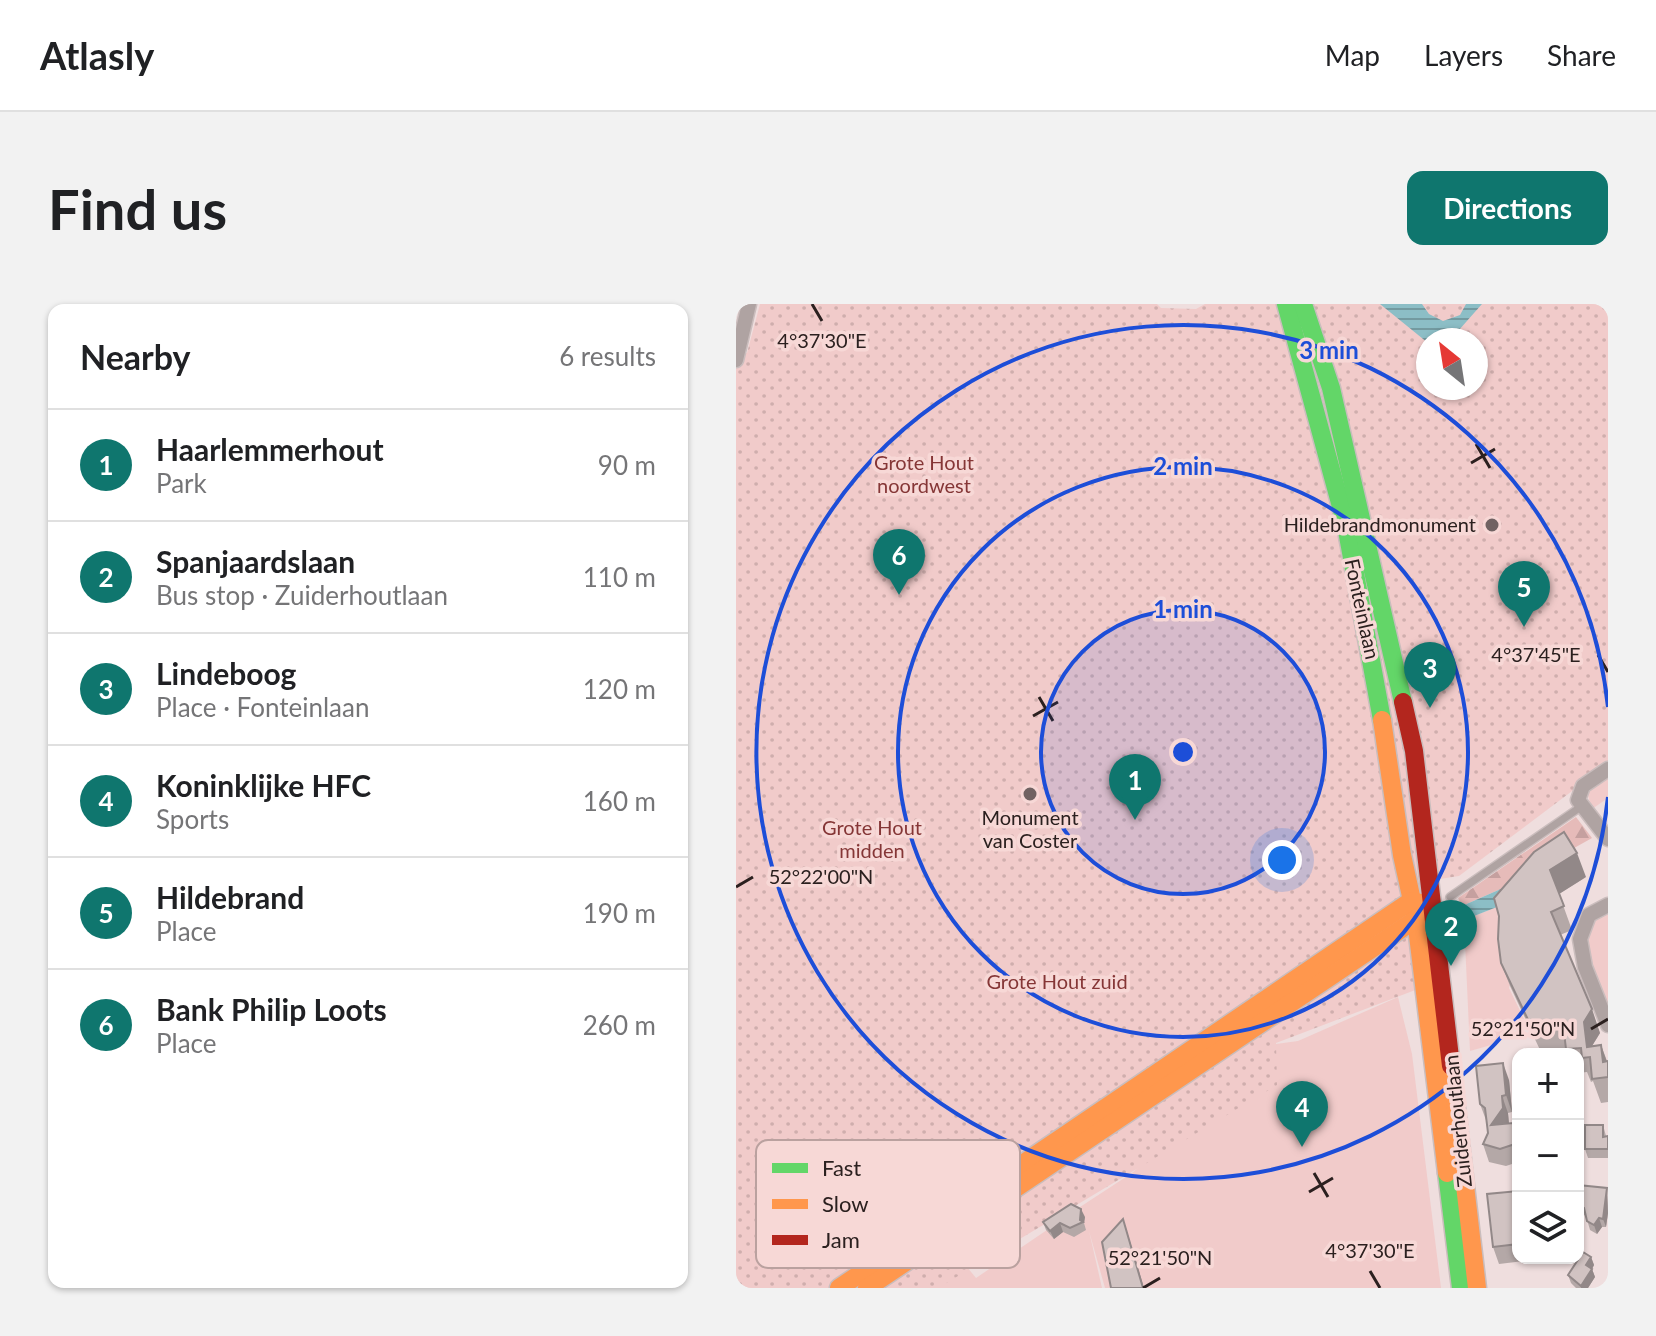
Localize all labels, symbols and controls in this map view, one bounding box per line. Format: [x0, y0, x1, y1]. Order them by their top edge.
text: Atlasly [40, 32, 154, 78]
text: Map [1325, 38, 1380, 72]
text: Layers [1424, 38, 1503, 72]
text: Share [1547, 38, 1616, 72]
button: Directions [1407, 171, 1608, 245]
text: Find us [48, 175, 227, 242]
text: 4°37'30"E [777, 328, 867, 352]
north arrow [1416, 328, 1488, 400]
text: 3 min [1299, 335, 1359, 364]
text: Nearby [80, 336, 191, 377]
text: 6 results [559, 340, 656, 372]
text: Haarlemmerhout [156, 431, 384, 467]
text: 1 [98, 449, 114, 481]
text: 90 m [598, 449, 656, 481]
park label: Grote Hout noordwest [874, 450, 974, 497]
text: 2 min [1153, 451, 1213, 480]
text: Park [156, 467, 207, 499]
place label: Hildebrandmonument [1284, 512, 1476, 536]
marker: Hildebrandmonument [1483, 516, 1501, 534]
pin: 6 [873, 529, 925, 595]
text: Spanjaardslaan [156, 543, 355, 579]
street label: Fonteinlaan [1341, 556, 1385, 661]
text: 2 [98, 561, 114, 593]
text: 110 m [583, 561, 656, 593]
pin: 5 [1498, 561, 1550, 627]
text: Bus stop · Zuiderhoutlaan [156, 579, 448, 611]
text: 1 min [1153, 594, 1213, 623]
pin: 3 [1404, 642, 1456, 708]
text: 4°37'45"E [1491, 642, 1581, 666]
text: Lindeboog [156, 655, 296, 691]
text: 3 [98, 673, 114, 705]
text: 120 m [583, 673, 656, 705]
text: Place · Fonteinlaan [156, 691, 369, 723]
centre of rings [1169, 738, 1197, 766]
pin: 1 [1109, 754, 1161, 820]
text: Koninklijke HFC [156, 767, 371, 803]
text: 4 [98, 785, 114, 817]
text: 160 m [583, 785, 656, 817]
marker: Monument van Coster [1021, 785, 1039, 803]
text: Sports [156, 803, 229, 835]
place label: Monument van Coster [981, 805, 1079, 852]
park label: Grote Hout midden [822, 815, 922, 862]
your location [1262, 840, 1302, 880]
text: 52°22'00"N [769, 864, 873, 888]
text: Hildebrand [156, 879, 304, 915]
text: 5 [98, 897, 114, 929]
text: 190 m [583, 897, 656, 929]
pin: 2 [1425, 900, 1477, 966]
text: Place [156, 915, 217, 947]
park label: Grote Hout zuid [986, 969, 1128, 993]
text: Bank Philip Loots [156, 991, 387, 1027]
text: 6 [98, 1009, 114, 1041]
text: 260 m [583, 1009, 656, 1041]
text: 52°21'50"N [1471, 1016, 1575, 1040]
text: Place [156, 1027, 217, 1059]
map controls [1512, 1048, 1584, 1264]
button: + [1512, 1048, 1584, 1120]
street label: Zuiderhoutlaan [1438, 1054, 1476, 1189]
pin: 4 [1276, 1081, 1328, 1147]
button: − [1512, 1120, 1584, 1192]
legend [756, 1140, 1020, 1268]
text: Fast [822, 1154, 861, 1181]
text: Slow [822, 1190, 869, 1217]
button: layers [1512, 1192, 1584, 1264]
text: Jam [822, 1226, 860, 1253]
text: 4°37'30"E [1325, 1238, 1415, 1262]
text: 52°21'50"N [1108, 1245, 1212, 1269]

